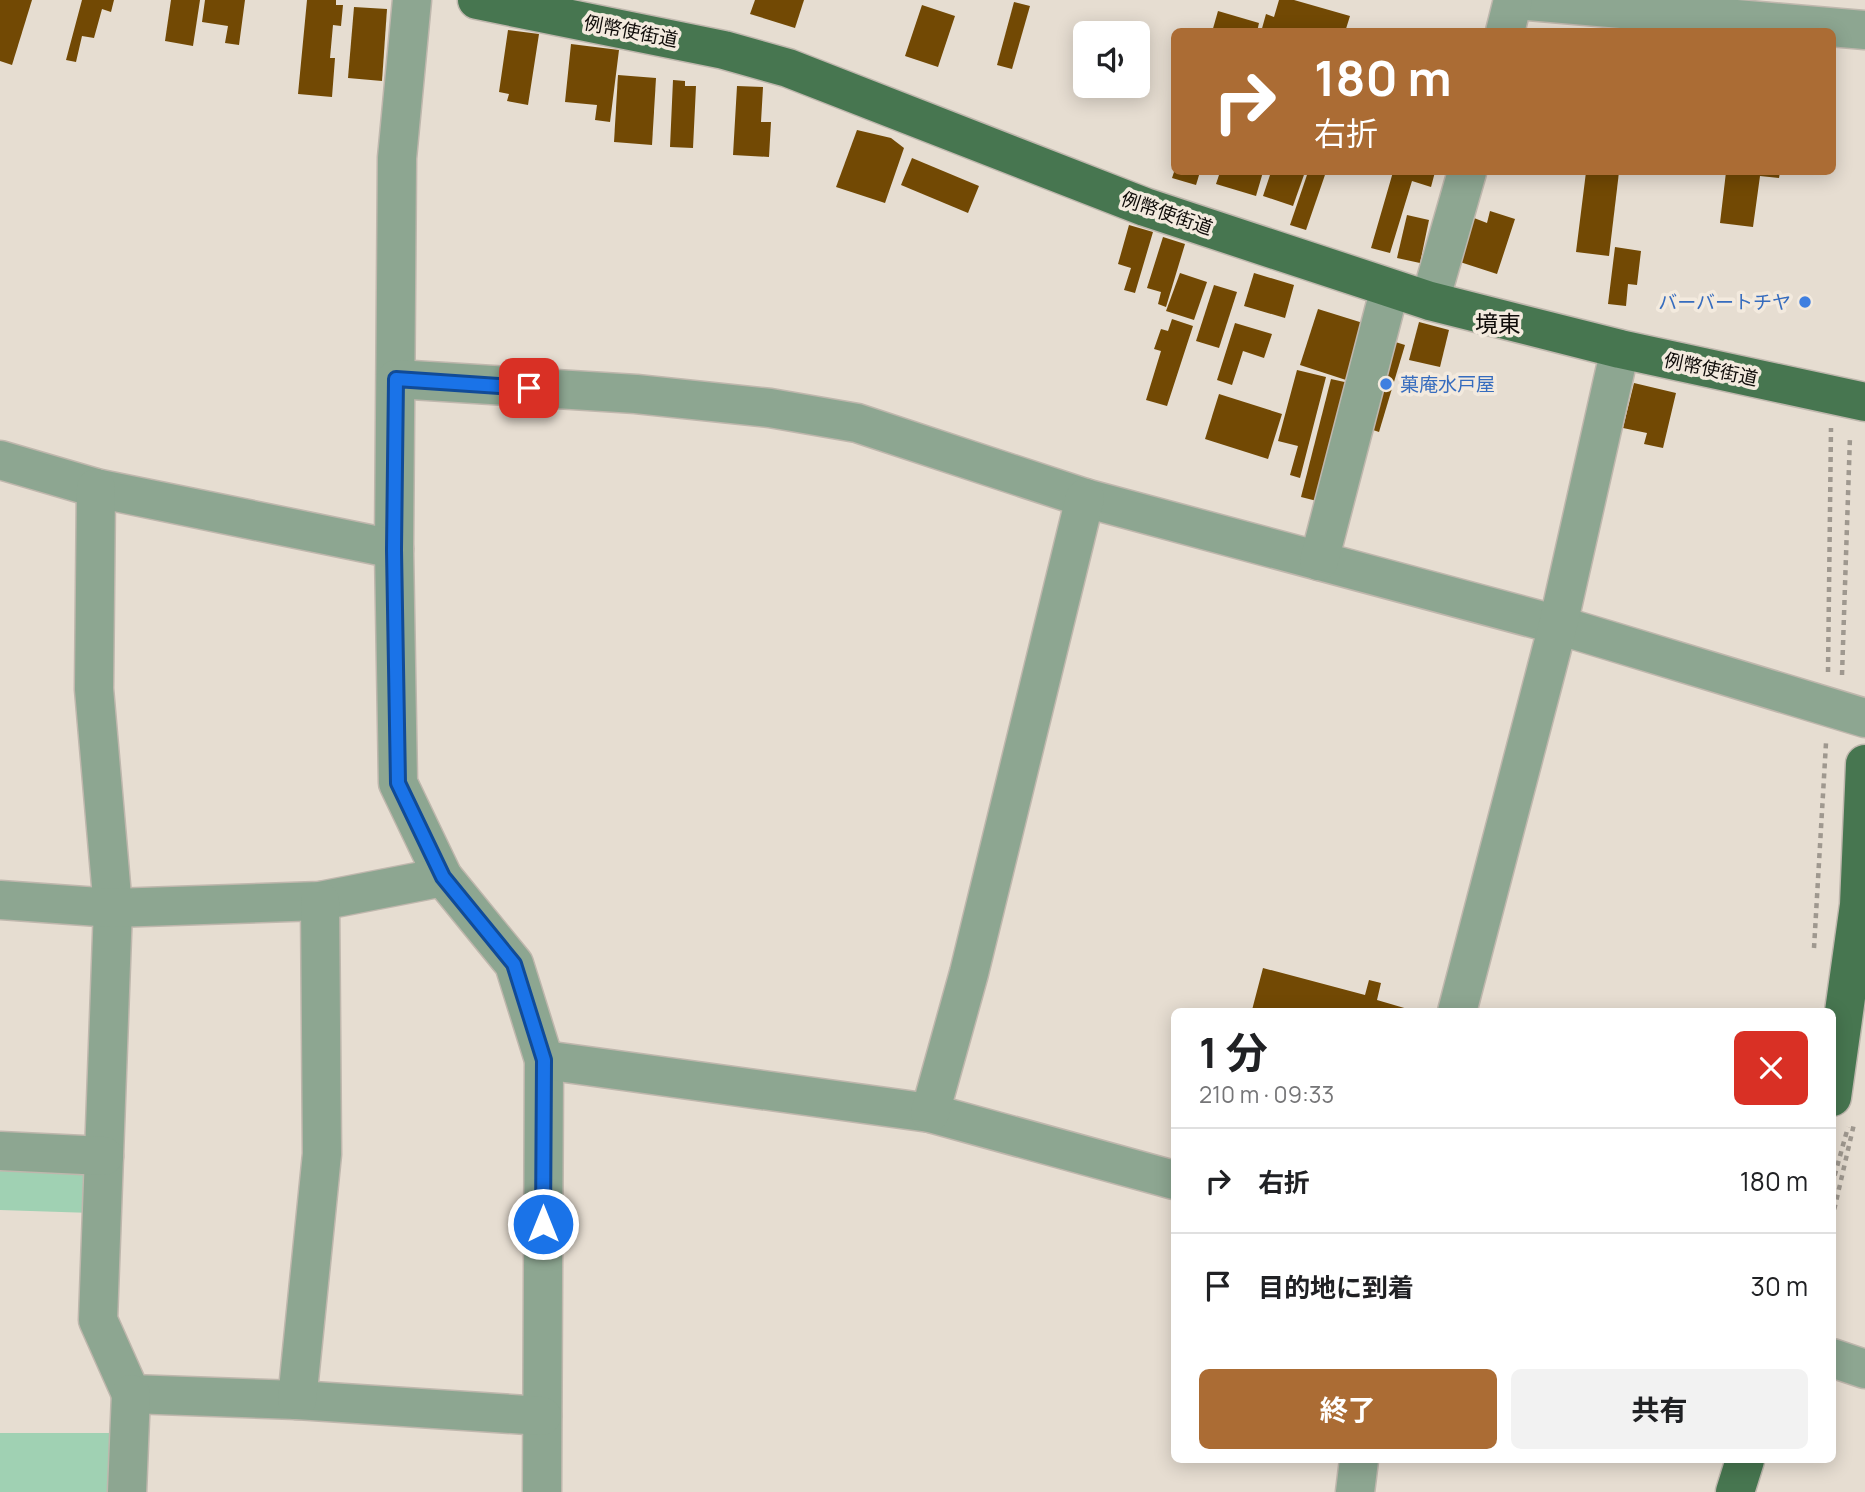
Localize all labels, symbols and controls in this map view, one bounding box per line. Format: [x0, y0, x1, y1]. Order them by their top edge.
street label: 例幣使街道 [582, 9, 680, 53]
map controls [1073, 21, 1150, 98]
button: sound [1073, 21, 1150, 98]
text: 180 m [1314, 44, 1452, 111]
icon: right [1199, 56, 1290, 147]
text: 右折 [1314, 111, 1378, 155]
street label: 例幣使街道 [1118, 185, 1216, 241]
place label: バーバートチヤ [1658, 289, 1791, 315]
marker: バーバートチヤ [1797, 294, 1813, 310]
district label: 境東 [1475, 307, 1521, 339]
street label: 例幣使街道 [1662, 346, 1760, 392]
pin [499, 358, 559, 418]
icon: arrive [510, 369, 548, 407]
place label: 菓庵水戸屋 [1400, 371, 1495, 397]
marker: 菓庵水戸屋 [1378, 376, 1394, 392]
text: 1 分 [1199, 1023, 1268, 1081]
button: close [1734, 1031, 1808, 1105]
text: 210 m · 09:33 [1199, 1078, 1334, 1110]
icon: right [1199, 1162, 1237, 1200]
text: 180 m [1740, 1163, 1808, 1199]
text: 右折 [1258, 1164, 1310, 1200]
position arrow [506, 1187, 580, 1261]
icon: arrive [1199, 1267, 1237, 1305]
text: 30 m [1751, 1268, 1808, 1304]
text: 目的地に到着 [1258, 1269, 1414, 1305]
button: 終了 [1199, 1369, 1497, 1449]
button: 共有 [1511, 1369, 1808, 1449]

